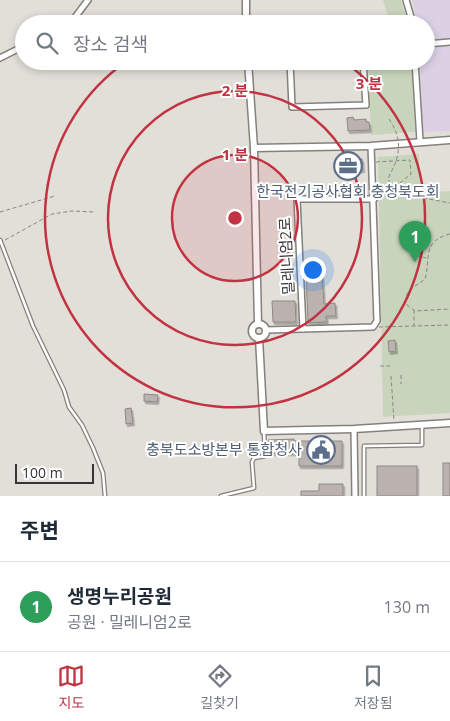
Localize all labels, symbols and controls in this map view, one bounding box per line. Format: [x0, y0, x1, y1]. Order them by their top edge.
search box [15, 15, 435, 70]
icon: search [33, 29, 61, 57]
text: 장소 검색 [73, 31, 148, 57]
text: 3 분 [356, 73, 382, 93]
text: 2 분 [222, 80, 248, 100]
text: 1 분 [222, 144, 248, 164]
office icon: 한국전기공사협회 충청북도회 [333, 151, 363, 181]
place label: 한국전기공사협회 충청북도회 [256, 181, 440, 201]
centre of rings [226, 209, 244, 227]
street label: 밀레니엄2로 [274, 217, 298, 295]
pin: 1 [399, 221, 431, 262]
your location [300, 257, 326, 283]
public building icon: 충북도소방본부 통합청사 [306, 435, 336, 465]
place label: 충북도소방본부 통합청사 [146, 439, 302, 459]
scale bar [15, 461, 94, 484]
text: 100 m [22, 463, 63, 482]
text: 주변 [20, 516, 59, 544]
text: 생명누리공원 [67, 583, 172, 609]
text: 1 [31, 596, 41, 618]
text: 130 m [384, 596, 430, 618]
text: 공원 · 밀레니엄2로 [67, 611, 192, 633]
tab: 지도 [57, 662, 85, 712]
tab: 길찾기 [200, 662, 239, 712]
tab: 저장됨 [354, 662, 393, 712]

